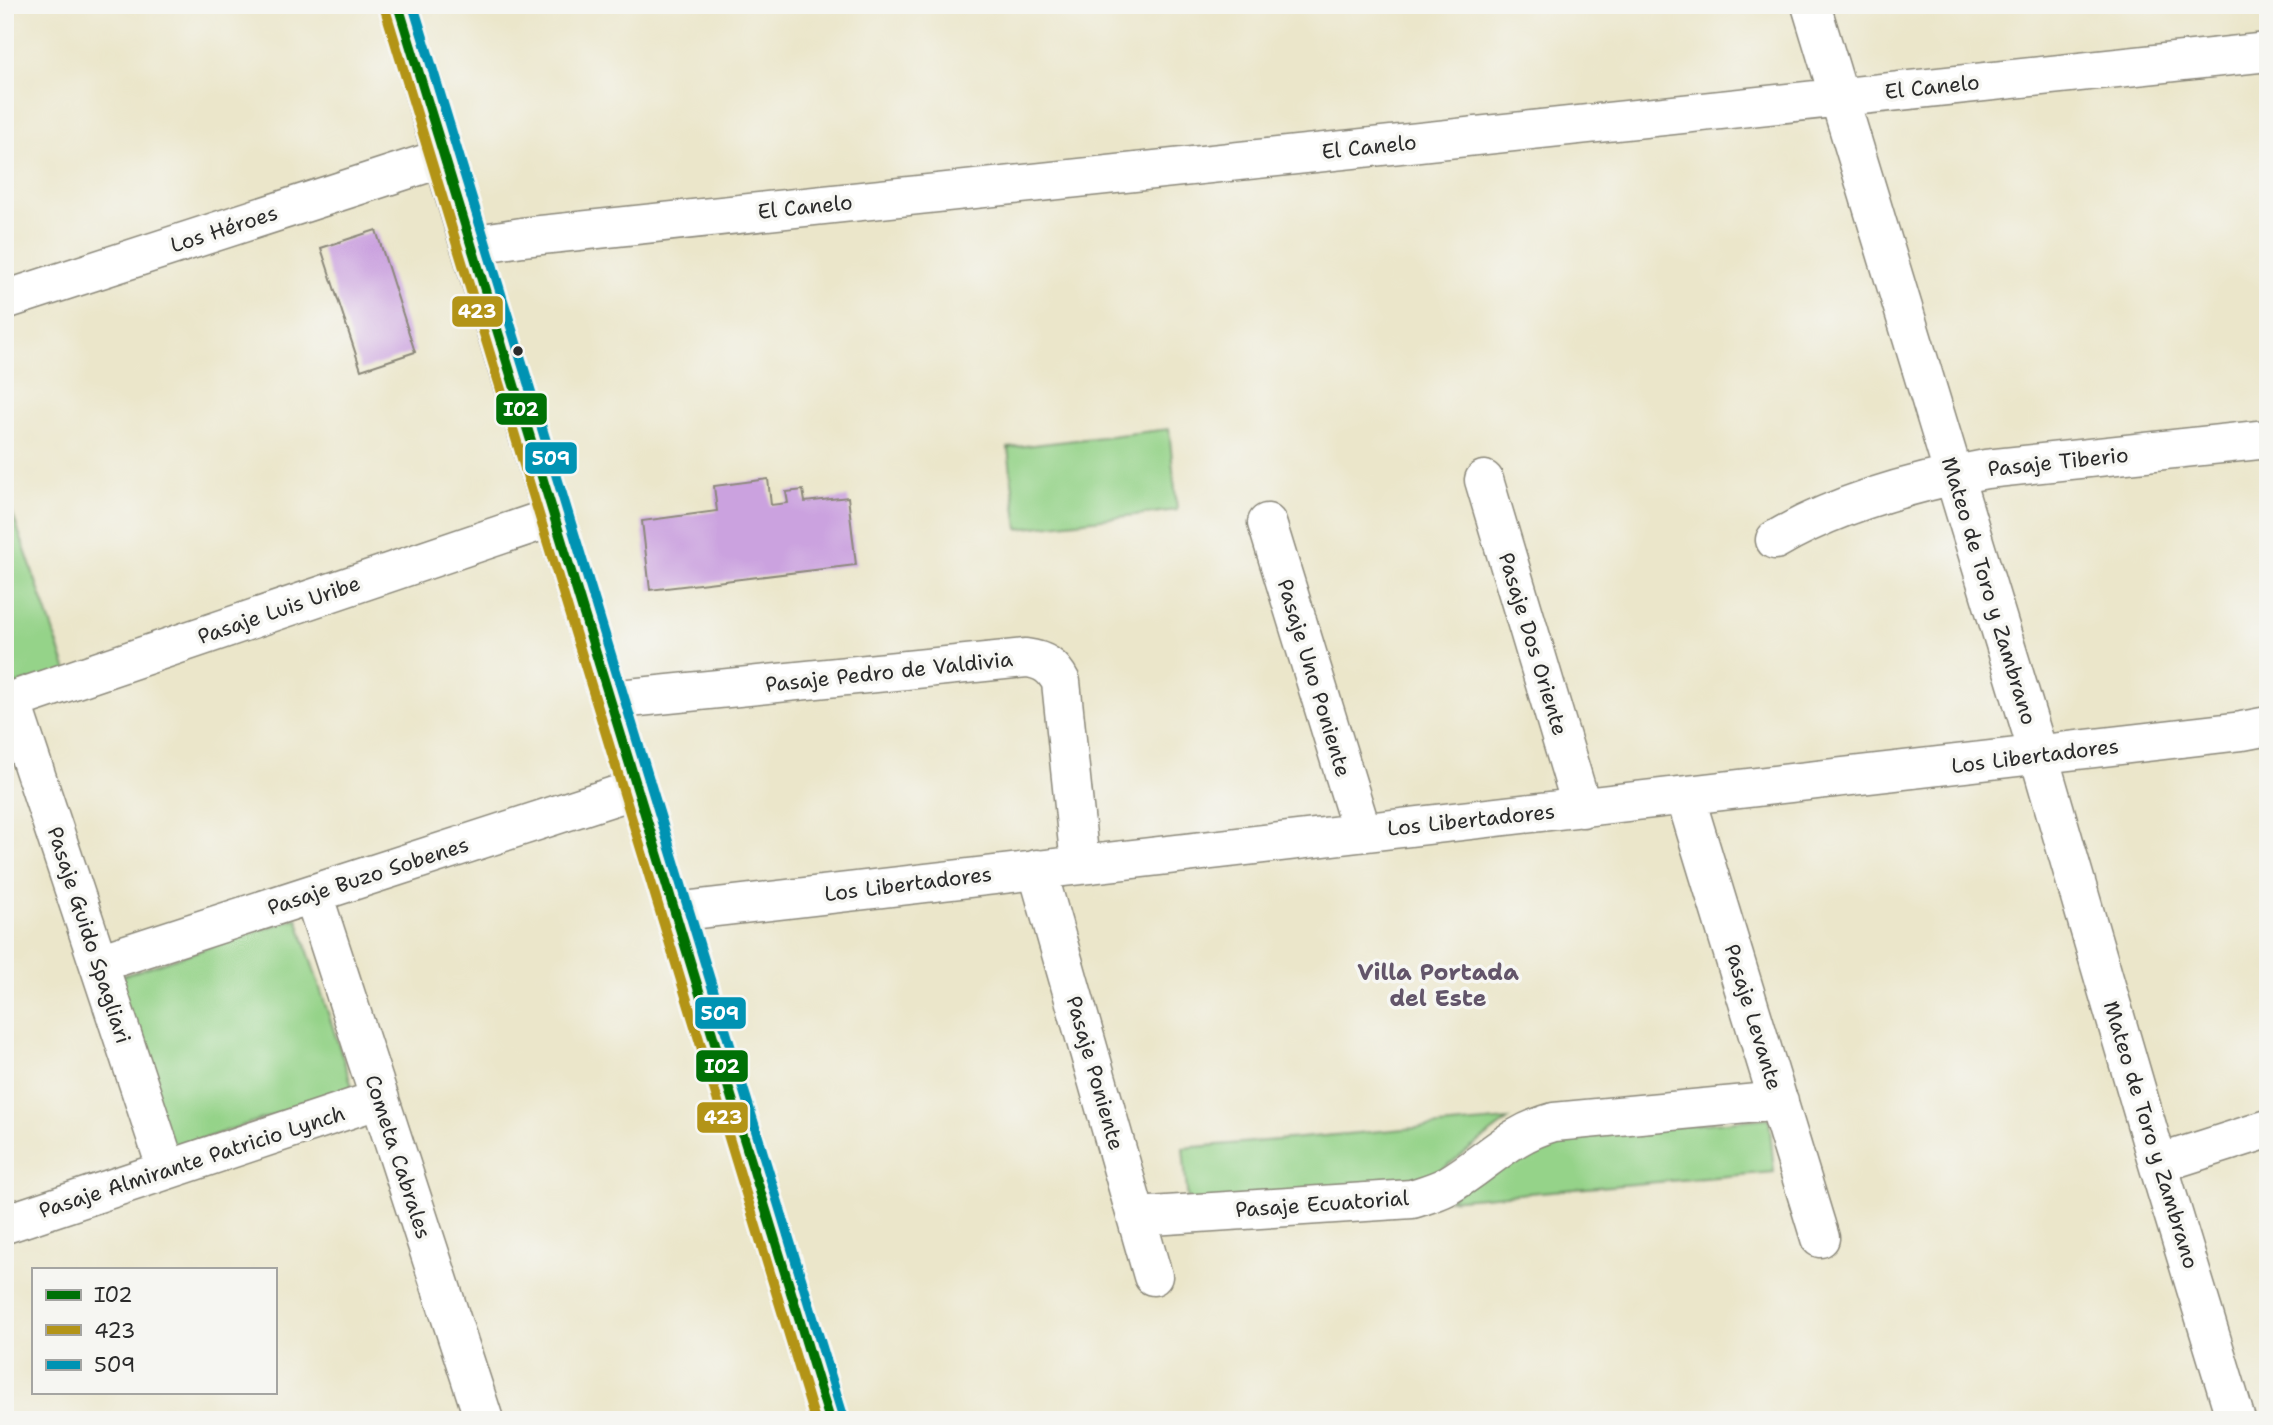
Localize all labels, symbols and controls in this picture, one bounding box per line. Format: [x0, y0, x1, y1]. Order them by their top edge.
street label: El Canelo [1883, 68, 1981, 106]
street label: El Canelo [1320, 128, 1418, 166]
street label: El Canelo [756, 188, 854, 226]
street label: Los Héroes [167, 199, 281, 259]
line badge: 423 [451, 295, 504, 328]
text: 423 [458, 299, 496, 324]
unlabelled marker [511, 344, 525, 358]
line badge: I02 [495, 392, 548, 426]
text: I02 [503, 397, 539, 422]
line badge: 509 [524, 441, 578, 475]
street label: Pasaje Tiberio [1986, 441, 2130, 483]
text: 509 [532, 446, 570, 471]
street label: Mateo de Toro y Zambrano [1935, 454, 2043, 728]
street label: Pasaje Dos Oriente [1492, 549, 1574, 739]
street label: Pasaje Luis Uribe [194, 569, 364, 651]
street label: Pasaje Uno Poniente [1271, 576, 1357, 780]
street label: Pasaje Pedro de Valdivia [764, 645, 1014, 699]
street label: Los Libertadores [1950, 732, 2120, 780]
street label: Los Libertadores [1386, 797, 1556, 843]
street label: Pasaje Guido Spagliari [41, 823, 137, 1047]
street label: Pasaje Buzo Sobenes [264, 830, 472, 922]
street label: Los Libertadores [823, 860, 993, 908]
street label: Pasaje Levante [1717, 941, 1789, 1093]
district label: Villa Portada del Este [1357, 957, 1519, 1013]
street label: Pasaje Poniente [1060, 993, 1130, 1153]
line badge: 509 [694, 996, 747, 1030]
street label: Mateo de Toro y Zambrano [2097, 998, 2205, 1272]
text: 509 [701, 1001, 739, 1026]
line badge: I02 [695, 1049, 749, 1083]
text: I02 [704, 1054, 740, 1079]
street label: Cometa Cabrales [358, 1071, 438, 1243]
street label: Pasaje Almirante Patricio Lynch [35, 1099, 349, 1225]
line badge: 423 [696, 1101, 749, 1134]
text: 423 [704, 1105, 742, 1130]
street label: Pasaje Ecuatorial [1234, 1184, 1410, 1224]
legend [32, 1268, 276, 1394]
text: I02 [94, 1281, 133, 1309]
text: 423 [94, 1317, 136, 1345]
text: 509 [94, 1351, 135, 1379]

